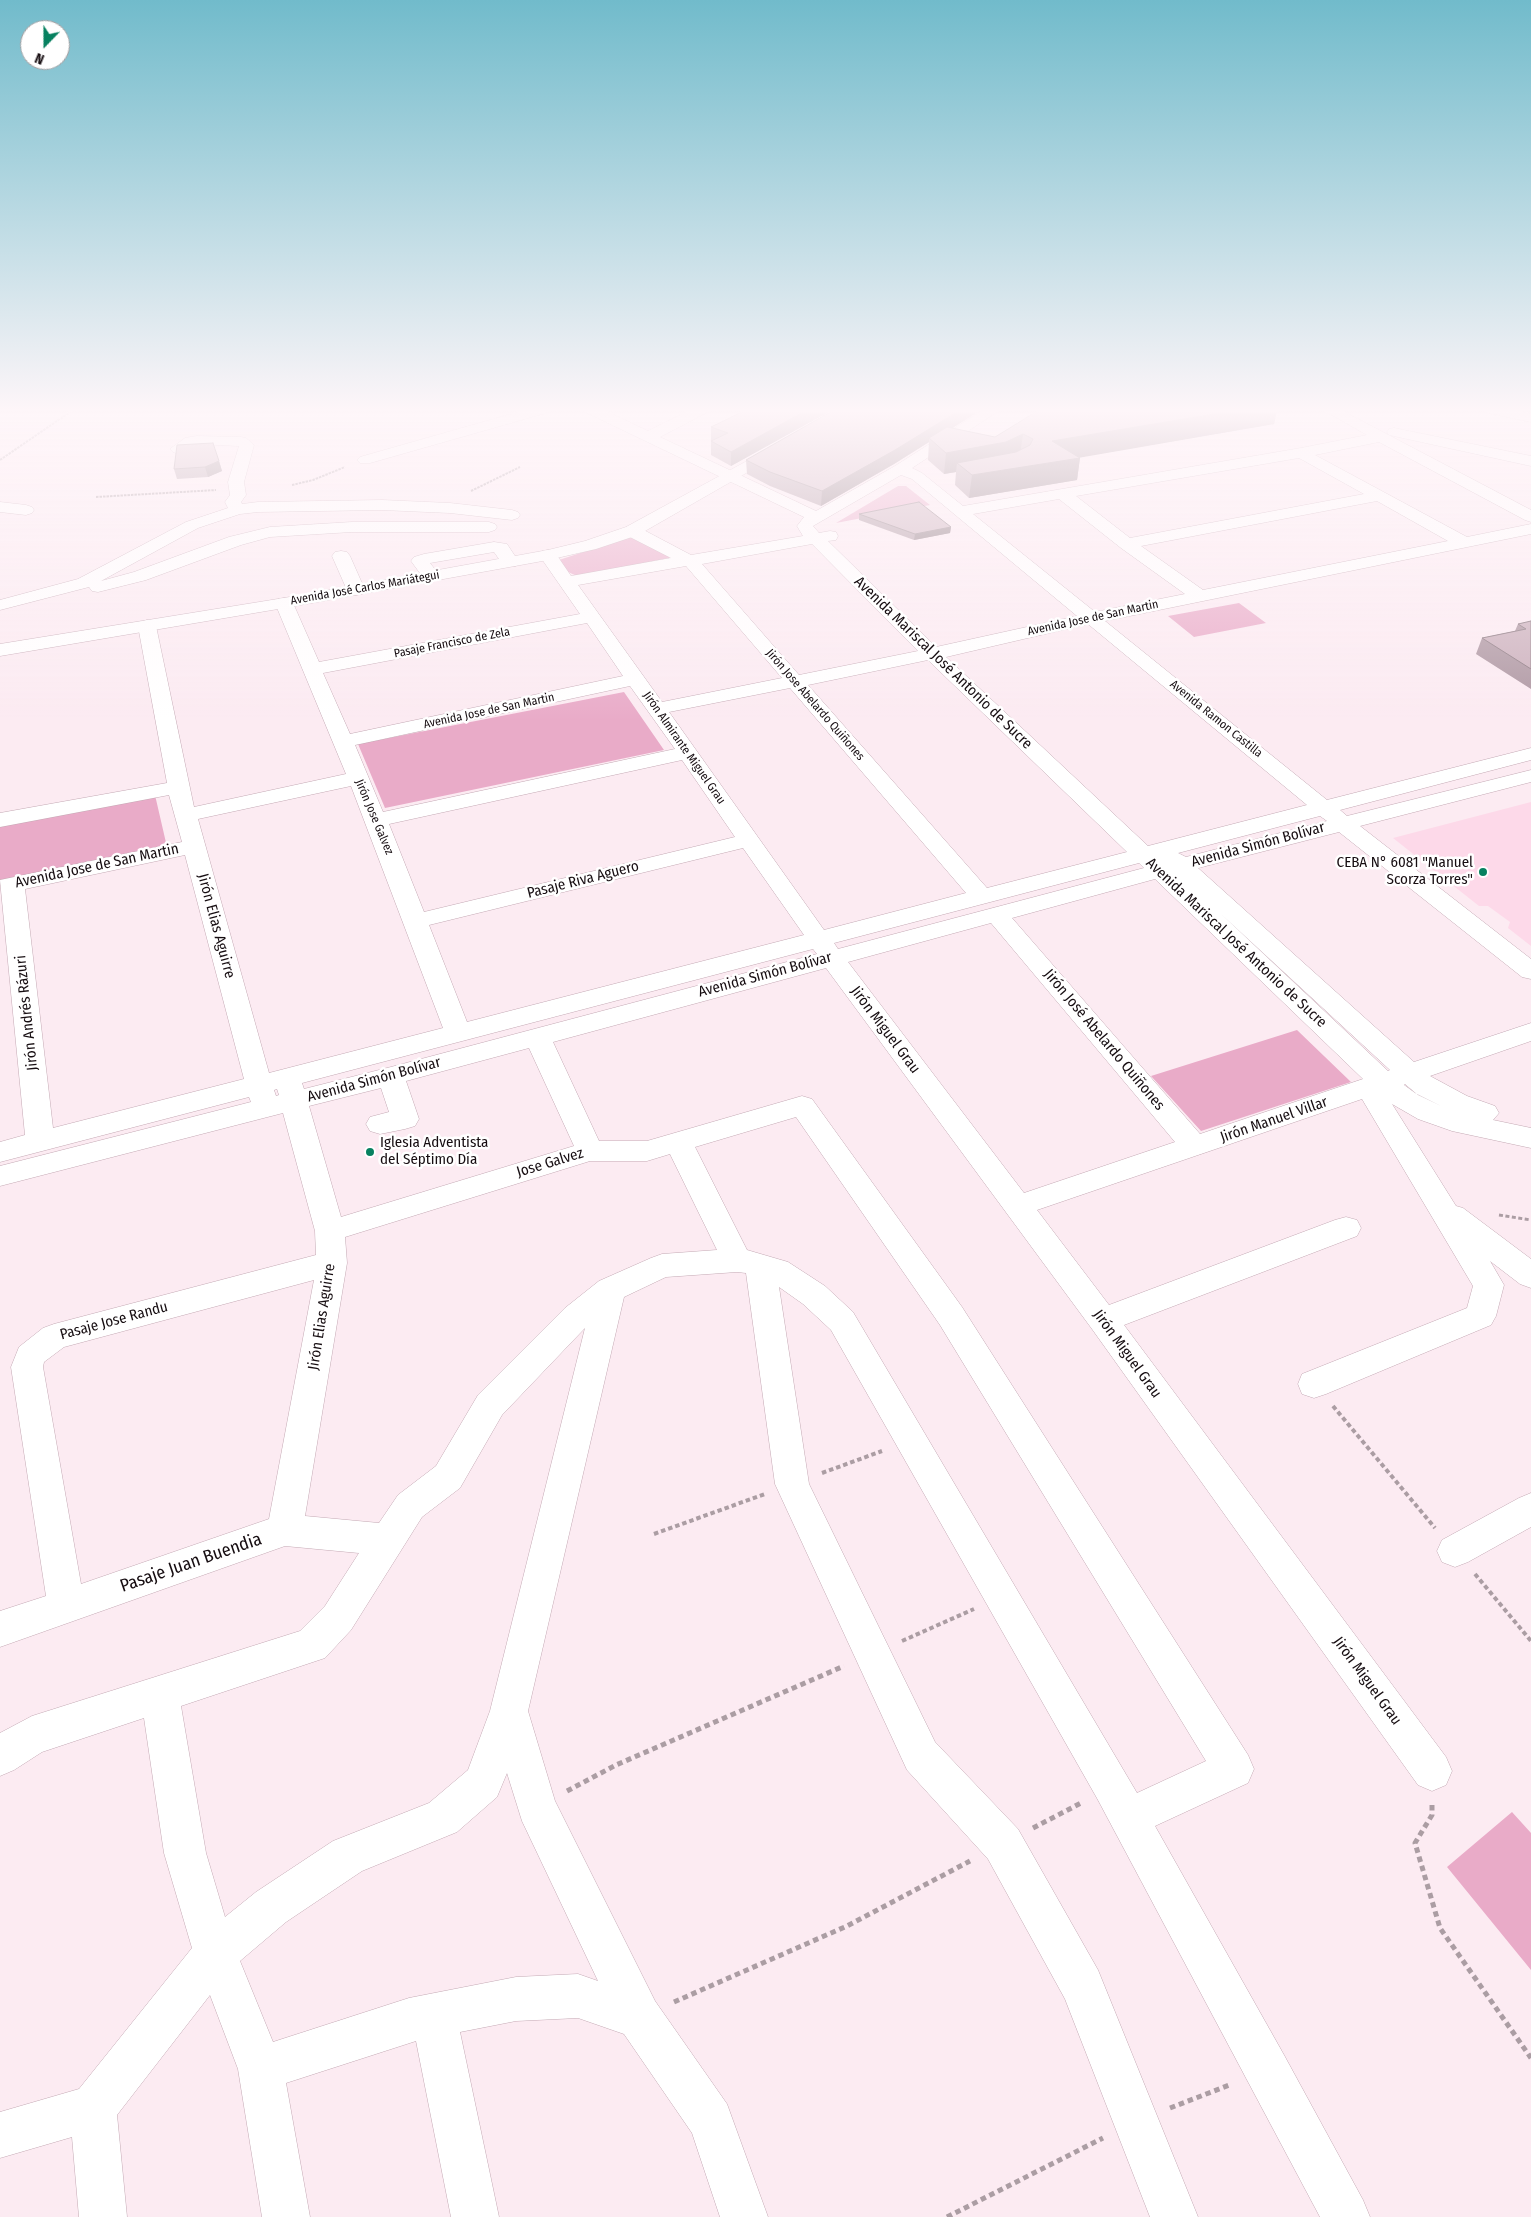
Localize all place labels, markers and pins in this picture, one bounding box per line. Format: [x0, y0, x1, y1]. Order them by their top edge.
place label: CEBA N° 6081 "Manuel Scorza Torres" [1337, 854, 1473, 889]
marker: CEBA N° 6081 "Manuel Scorza Torres" [1477, 866, 1489, 878]
place label: Iglesia Adventista del Séptimo Día [380, 1134, 488, 1169]
marker: Iglesia Adventista del Séptimo Día [364, 1146, 376, 1158]

